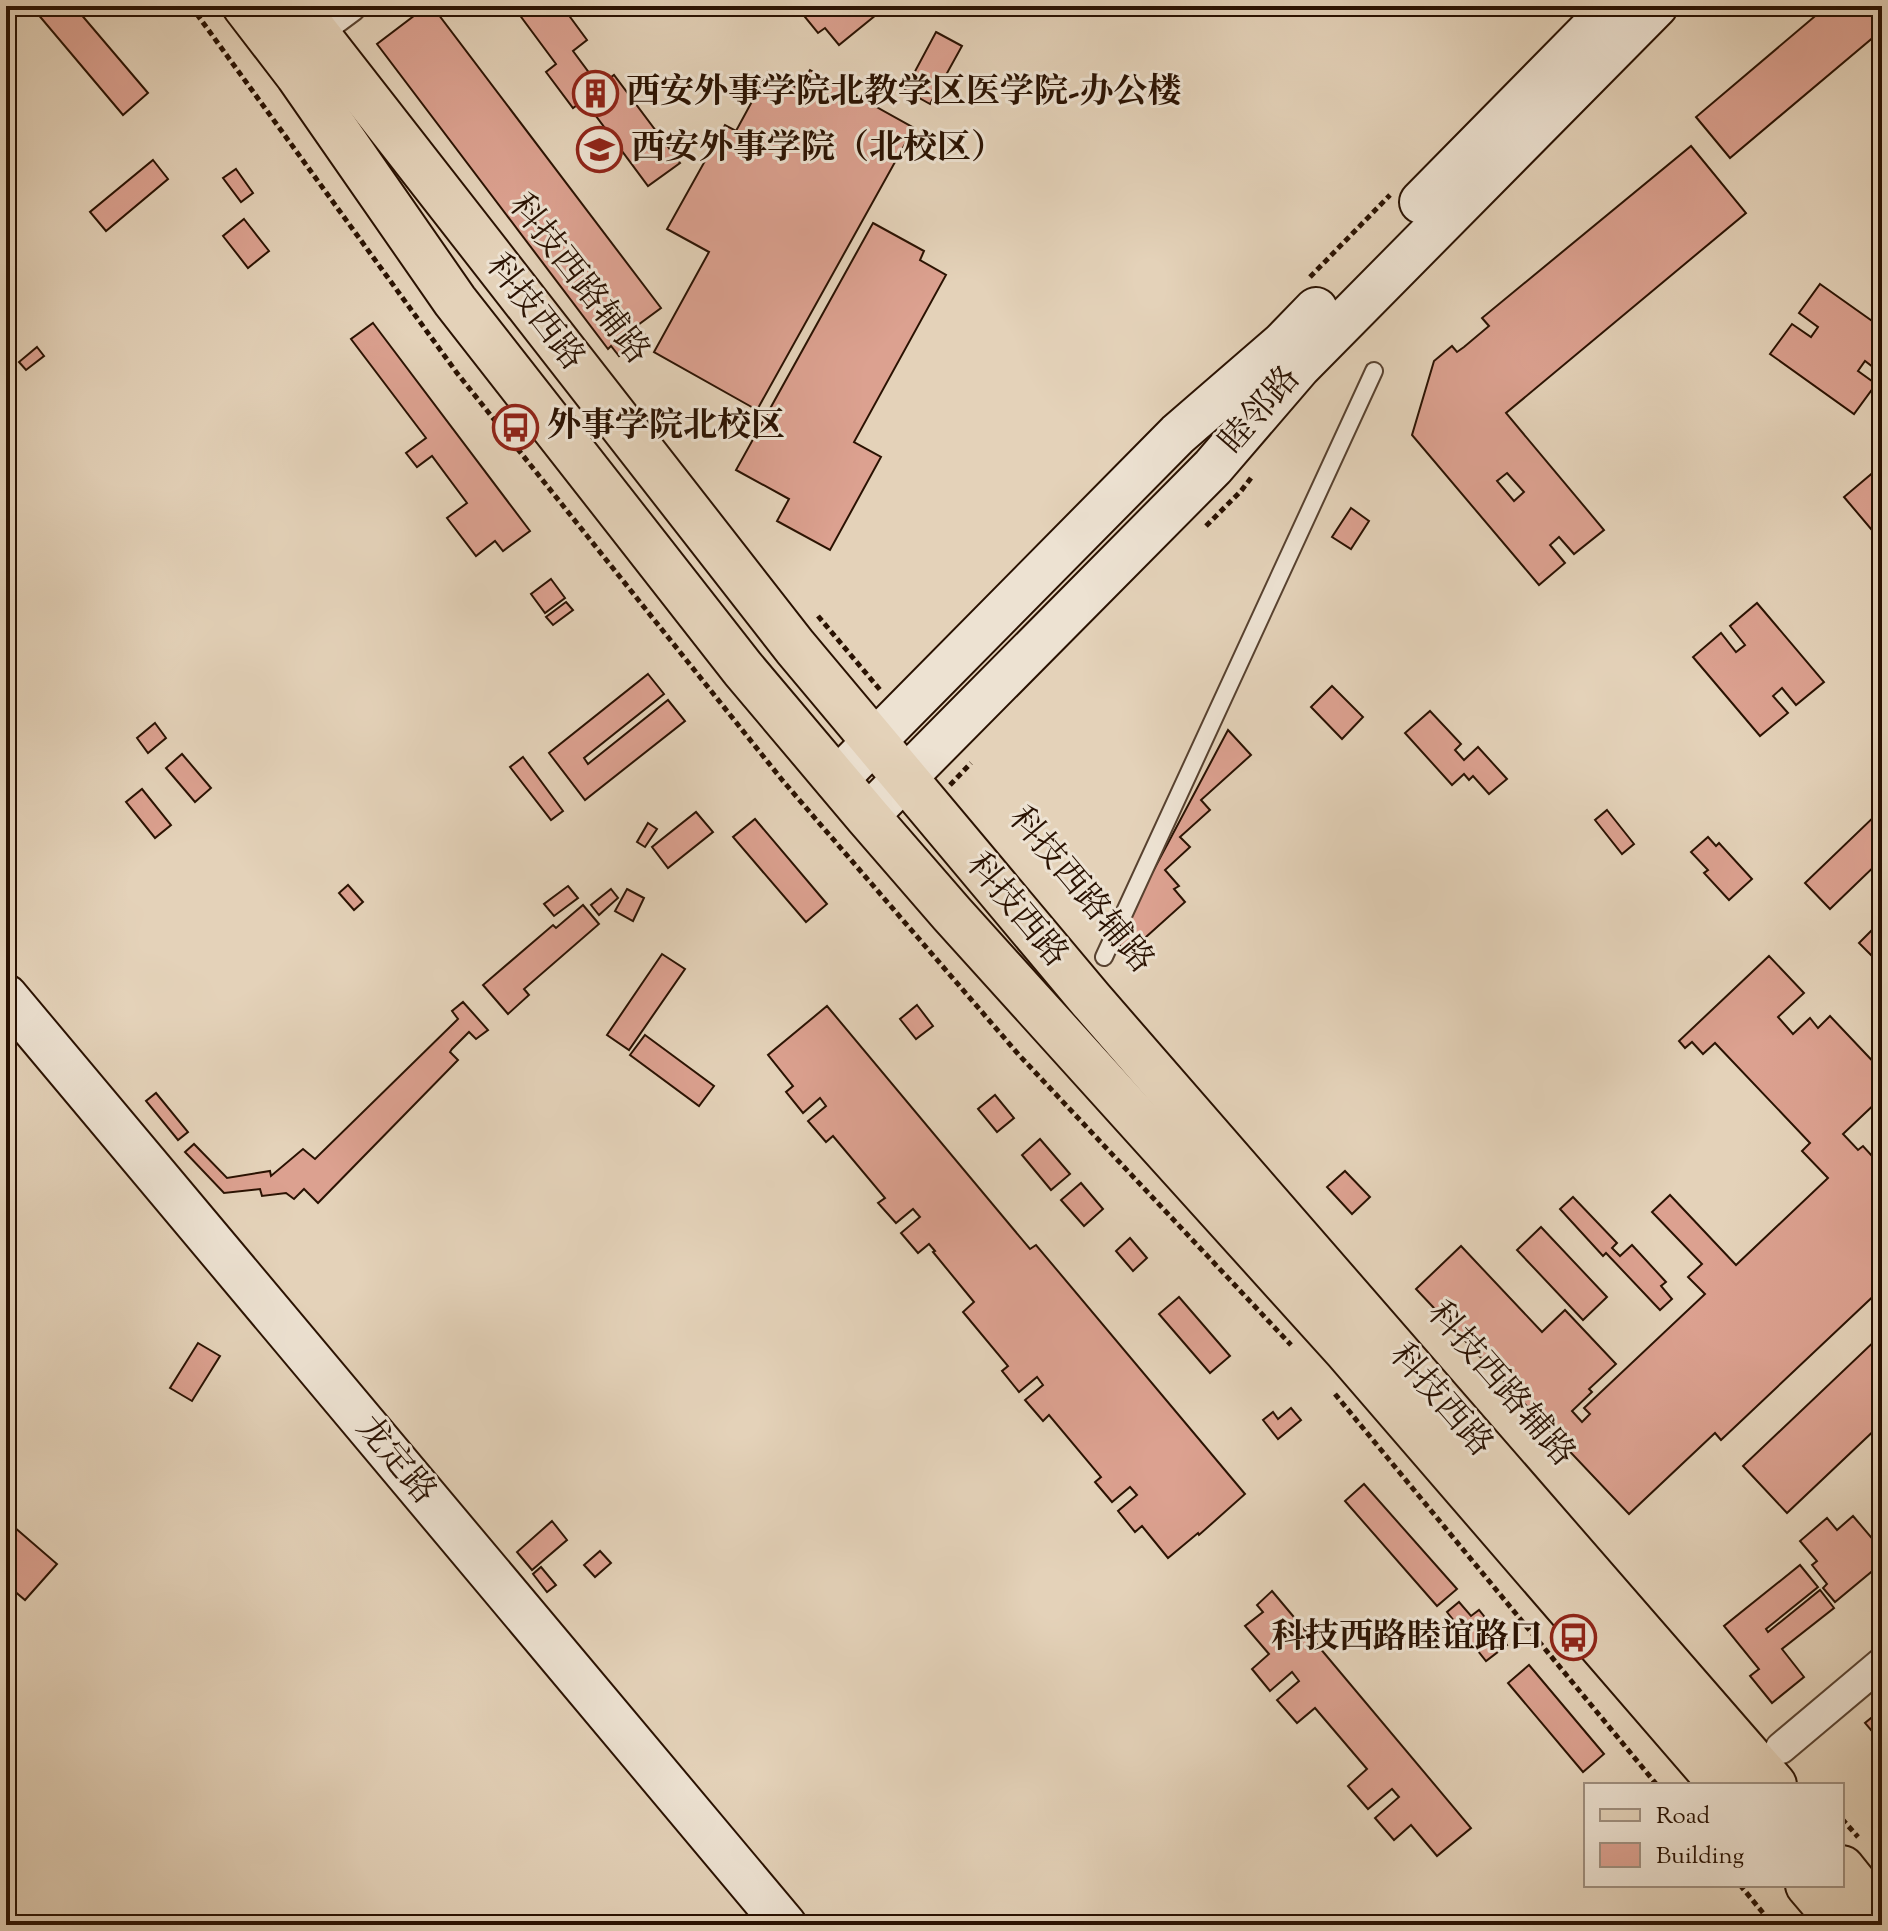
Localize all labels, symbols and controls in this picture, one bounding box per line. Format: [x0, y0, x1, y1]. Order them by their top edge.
building icon: 西安外事学院北教学区医学院-办公楼 [571, 69, 619, 117]
place label: 西安外事学院北教学区医学院-办公楼 [626, 69, 1182, 118]
school or university icon: 西安外事学院（北校区） [576, 125, 624, 173]
place label: 西安外事学院（北校区） [631, 125, 1005, 174]
street label: 科技西路辅路 [499, 187, 657, 373]
street label: 科技西路 [476, 247, 592, 379]
street label: 睦邻路 [1209, 356, 1313, 466]
bus stop icon: 外事学院北校区 [492, 403, 540, 451]
place label: 外事学院北校区 [547, 403, 785, 452]
street label: 科技西路辅路 [999, 800, 1161, 982]
street label: 科技西路 [957, 846, 1075, 976]
street label: 科技西路辅路 [1418, 1295, 1582, 1475]
street label: 科技西路 [1380, 1336, 1500, 1466]
street label: 龙定路 [343, 1406, 447, 1516]
place label: 科技西路睦谊路口 [1271, 1614, 1543, 1663]
bus stop icon: 科技西路睦谊路口 [1550, 1614, 1598, 1662]
legend [1584, 1783, 1844, 1887]
text: Road [1656, 1800, 1710, 1834]
text: Building [1656, 1840, 1745, 1874]

